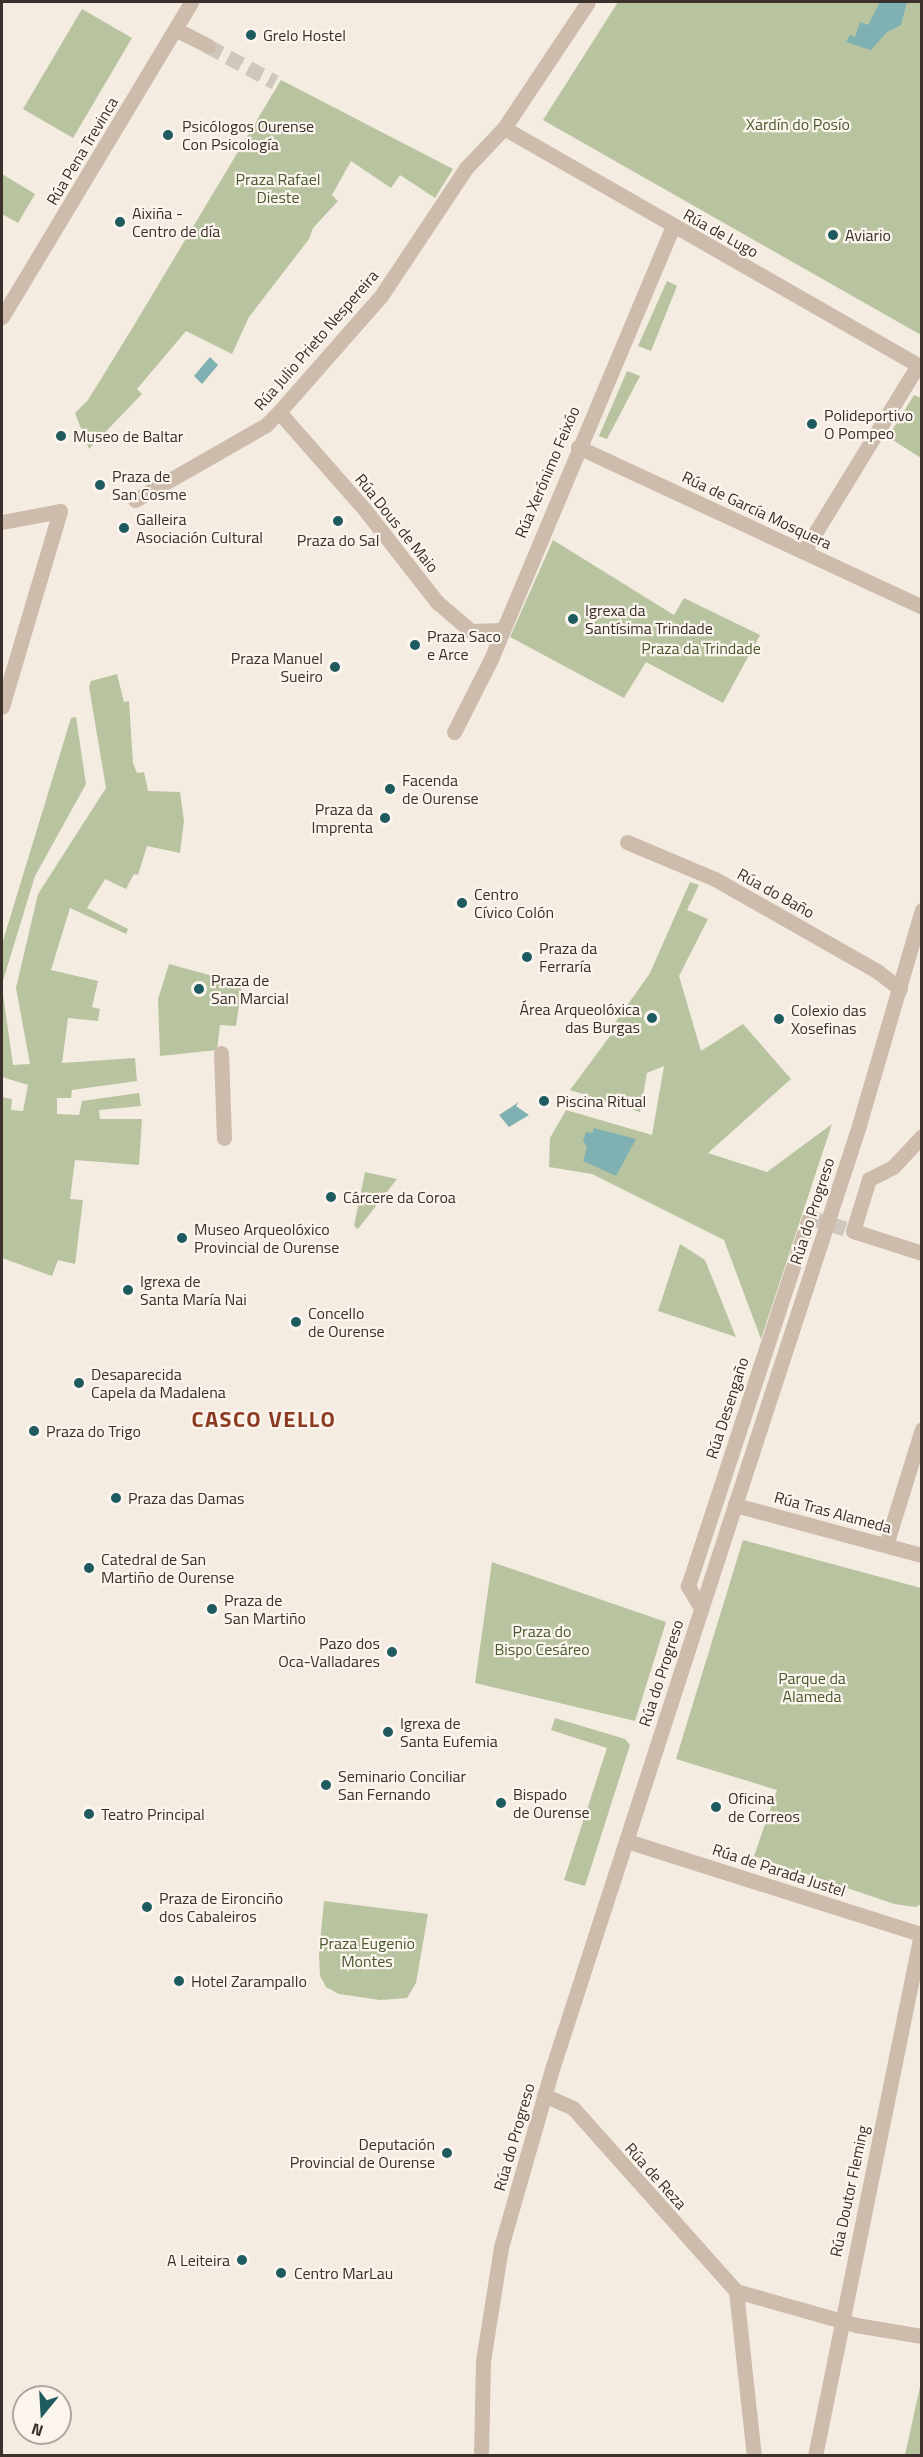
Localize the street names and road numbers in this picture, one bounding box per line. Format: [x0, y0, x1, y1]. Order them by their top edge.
street label: Rúa Pena Trevinca [42, 94, 122, 208]
street label: Rúa de Lugo [680, 205, 762, 261]
street label: Rúa Julio Prieto Nespereira [250, 266, 382, 414]
street label: Rúa Xerónimo Feixóo [511, 403, 583, 541]
street label: Rúa de García Mosquera [679, 467, 835, 553]
street label: Rúa Dous de Maio [351, 470, 443, 576]
street label: Rúa do Baño [734, 864, 818, 922]
street label: Rúa do Progreso [786, 1155, 838, 1267]
street label: Rúa Desengaño [702, 1355, 752, 1461]
street label: Rúa Tras Alameda [772, 1487, 894, 1537]
street label: Rúa do Progreso [635, 1617, 687, 1729]
street label: Rúa de Parada Justel [710, 1839, 848, 1901]
street label: Rúa do Progreso [489, 2081, 539, 2193]
street label: Rúa Doutor Fleming [826, 2123, 872, 2259]
street label: Rúa de Reza [621, 2139, 691, 2213]

